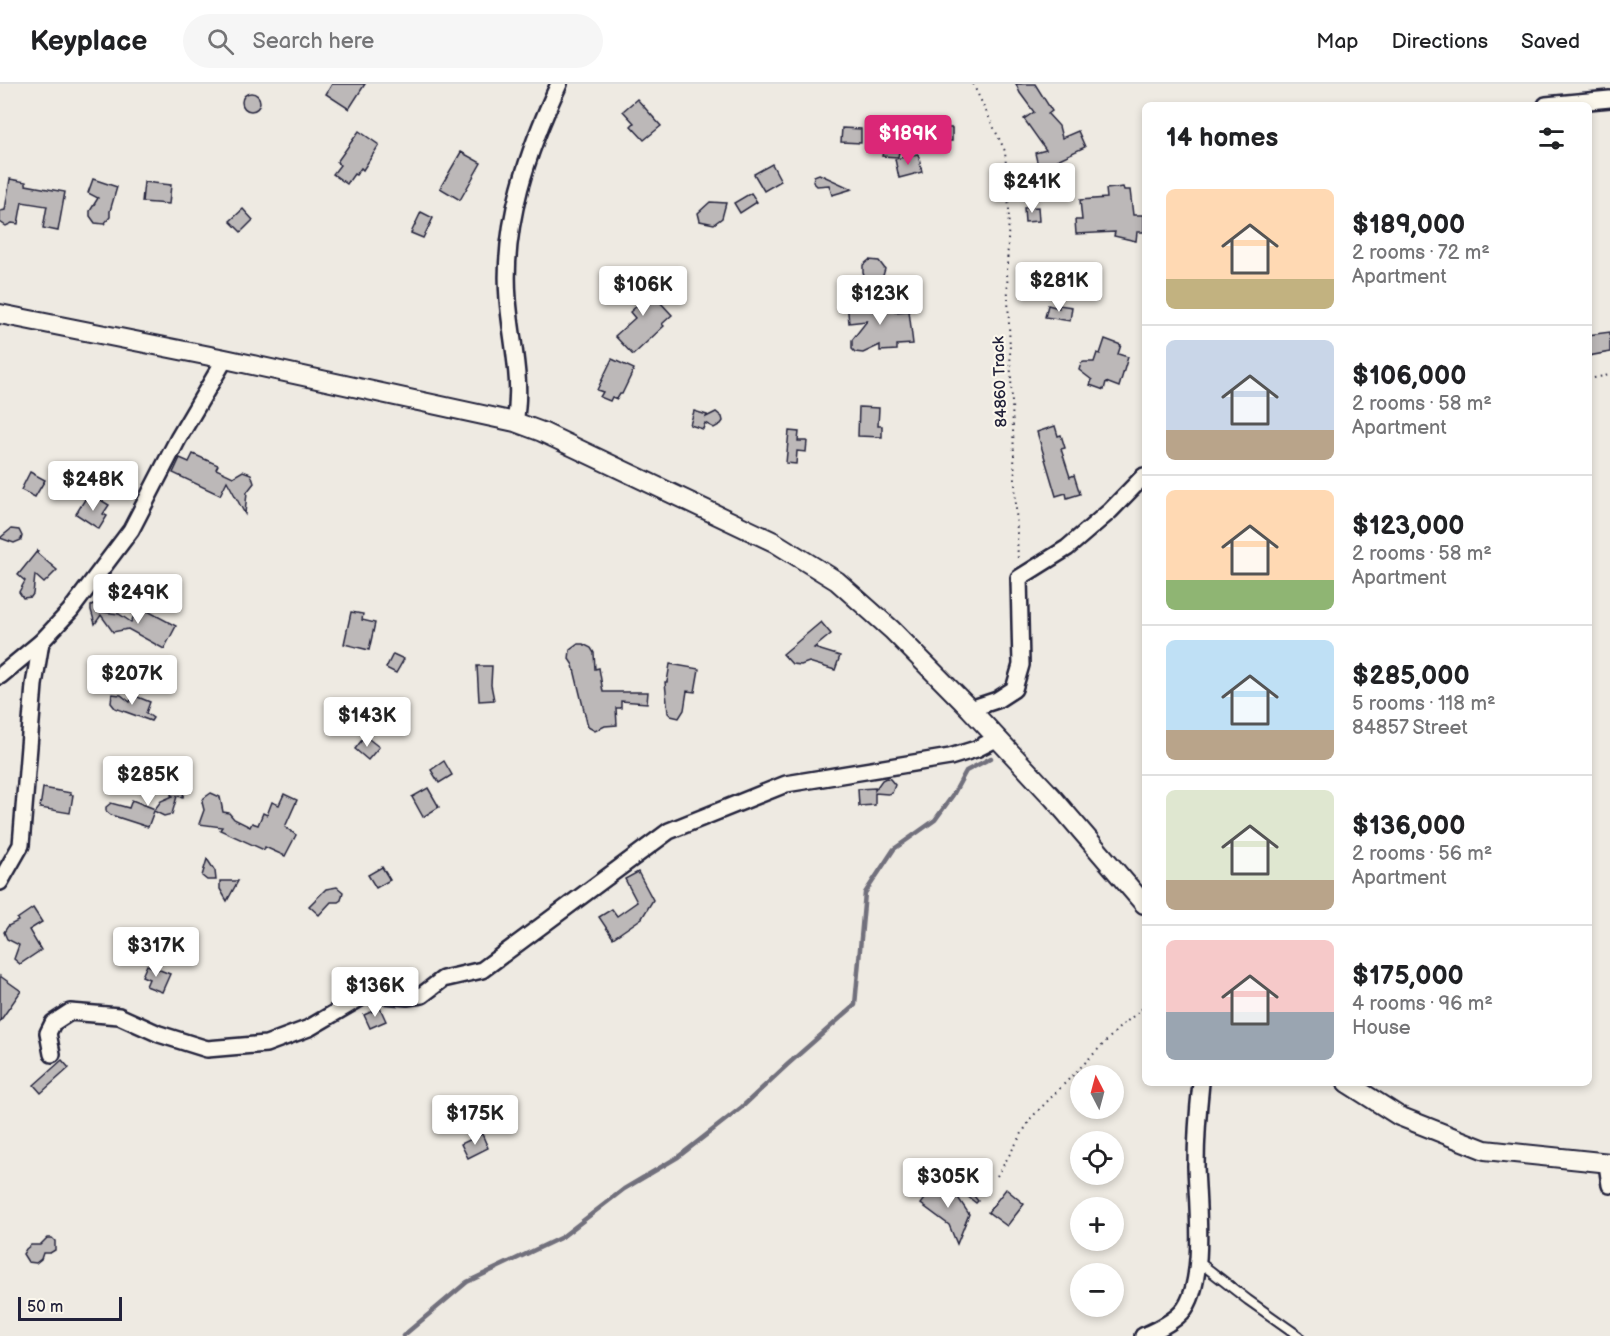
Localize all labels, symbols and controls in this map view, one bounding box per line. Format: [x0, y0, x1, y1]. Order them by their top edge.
search box [183, 14, 603, 68]
text: Keyplace [30, 25, 147, 58]
icon: search [204, 25, 237, 58]
text: Search here [252, 28, 374, 55]
text: Map [1316, 29, 1359, 54]
text: Directions [1392, 29, 1488, 54]
text: Saved [1521, 29, 1580, 54]
pin: $189K [866, 115, 950, 166]
text: $189K [879, 122, 937, 146]
icon: filters [1535, 122, 1568, 155]
text: 14 homes [1166, 123, 1278, 154]
pin: $241K [990, 163, 1074, 214]
text: $241K [1003, 170, 1061, 194]
text: $189,000 [1352, 210, 1465, 241]
icon: home [1214, 213, 1286, 285]
text: 2 rooms · 72 m² [1352, 241, 1490, 265]
pin: $281K [1017, 262, 1101, 313]
text: Apartment [1352, 265, 1447, 289]
pin: $106K [601, 266, 685, 317]
text: $281K [1029, 269, 1089, 293]
text: $106K [613, 273, 673, 297]
pin: $123K [838, 275, 922, 326]
text: $123K [851, 282, 909, 306]
street label: 84860 Track [989, 336, 1012, 428]
text: $106,000 [1352, 361, 1466, 392]
icon: home [1214, 364, 1286, 436]
text: 2 rooms · 58 m² [1352, 392, 1492, 416]
text: Apartment [1352, 416, 1447, 440]
pin: $248K [51, 461, 135, 512]
text: $248K [62, 468, 124, 492]
text: $123,000 [1352, 511, 1465, 542]
icon: home [1214, 514, 1286, 586]
text: 2 rooms · 58 m² [1352, 542, 1492, 566]
text: Apartment [1352, 566, 1447, 590]
pin: $249K [96, 574, 180, 625]
text: $249K [107, 581, 169, 605]
pin: $207K [90, 655, 174, 706]
text: $285,000 [1352, 661, 1470, 692]
text: $207K [101, 662, 163, 686]
icon: home [1214, 664, 1286, 736]
text: 5 rooms · 118 m² [1352, 692, 1496, 716]
pin: $143K [325, 697, 409, 748]
text: $143K [338, 704, 396, 728]
text: 84857 Street [1352, 716, 1468, 740]
pin: $285K [106, 756, 190, 807]
text: $285K [117, 763, 179, 787]
text: $136,000 [1352, 811, 1465, 842]
icon: home [1214, 814, 1286, 886]
text: 2 rooms · 56 m² [1352, 842, 1492, 866]
text: Apartment [1352, 866, 1447, 890]
pin: $317K [114, 927, 198, 978]
text: $317K [127, 934, 185, 958]
text: $175,000 [1352, 961, 1464, 992]
icon: home [1214, 964, 1286, 1036]
pin: $136K [333, 967, 417, 1018]
text: $136K [346, 974, 405, 998]
text: 4 rooms · 96 m² [1352, 992, 1493, 1016]
text: House [1352, 1016, 1411, 1040]
north arrow [1070, 1065, 1124, 1119]
map controls [1070, 1065, 1124, 1317]
pin: $175K [433, 1095, 517, 1146]
text: $175K [446, 1102, 504, 1126]
button: locate [1070, 1131, 1124, 1185]
pin: $305K [906, 1158, 990, 1209]
text: $305K [917, 1165, 979, 1189]
button: + [1070, 1197, 1124, 1251]
button: − [1070, 1263, 1124, 1317]
scale bar [18, 1294, 122, 1322]
text: 50 m [27, 1298, 63, 1317]

